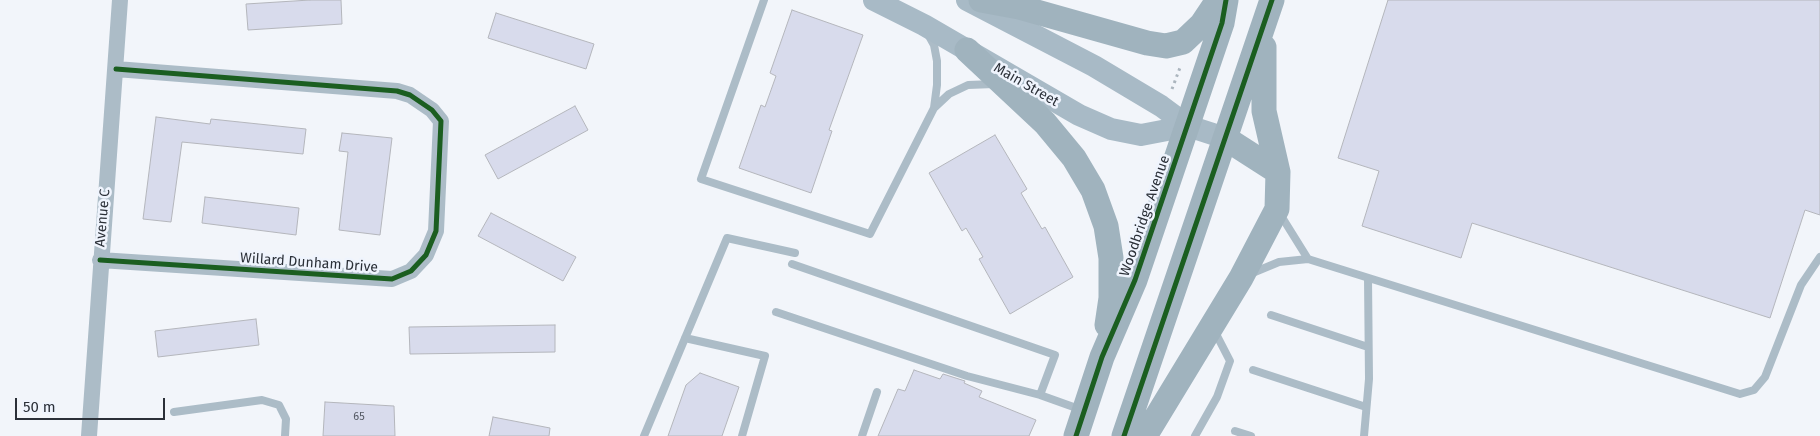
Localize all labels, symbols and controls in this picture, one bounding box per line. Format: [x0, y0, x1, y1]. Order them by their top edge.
street label: Main Street [990, 60, 1062, 110]
street label: Woodbridge Avenue [1116, 153, 1174, 279]
street label: Avenue C [92, 188, 114, 248]
street label: Willard Dunham Drive [240, 250, 378, 276]
scale bar [18, 388, 168, 420]
text: 50 m [23, 398, 56, 416]
house number: 65 [353, 410, 365, 424]

